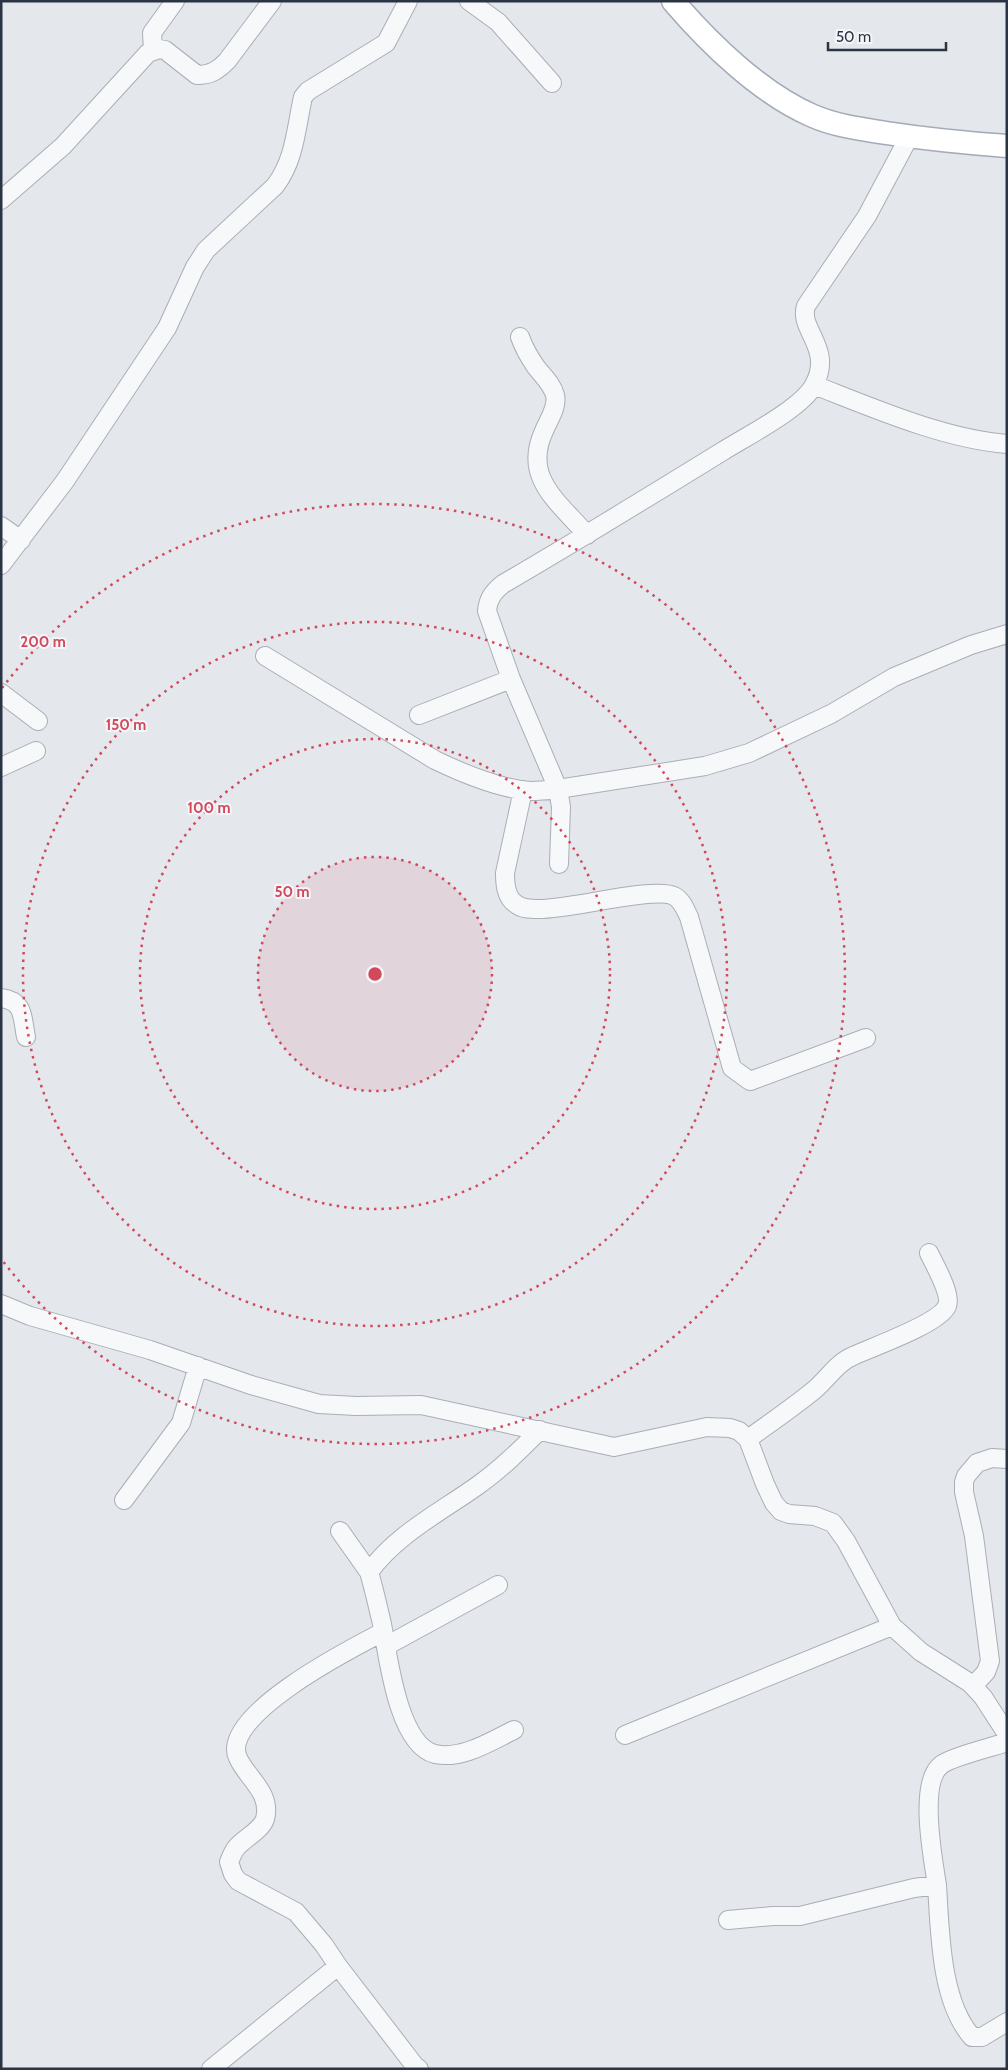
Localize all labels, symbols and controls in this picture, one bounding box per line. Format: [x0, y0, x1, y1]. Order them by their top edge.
scale bar [828, 20, 946, 52]
text: 50 m [836, 28, 871, 46]
text: 200 m [20, 633, 66, 651]
text: 150 m [106, 716, 146, 734]
text: 100 m [187, 799, 231, 817]
text: 50 m [274, 883, 310, 901]
centre of rings [366, 965, 384, 983]

